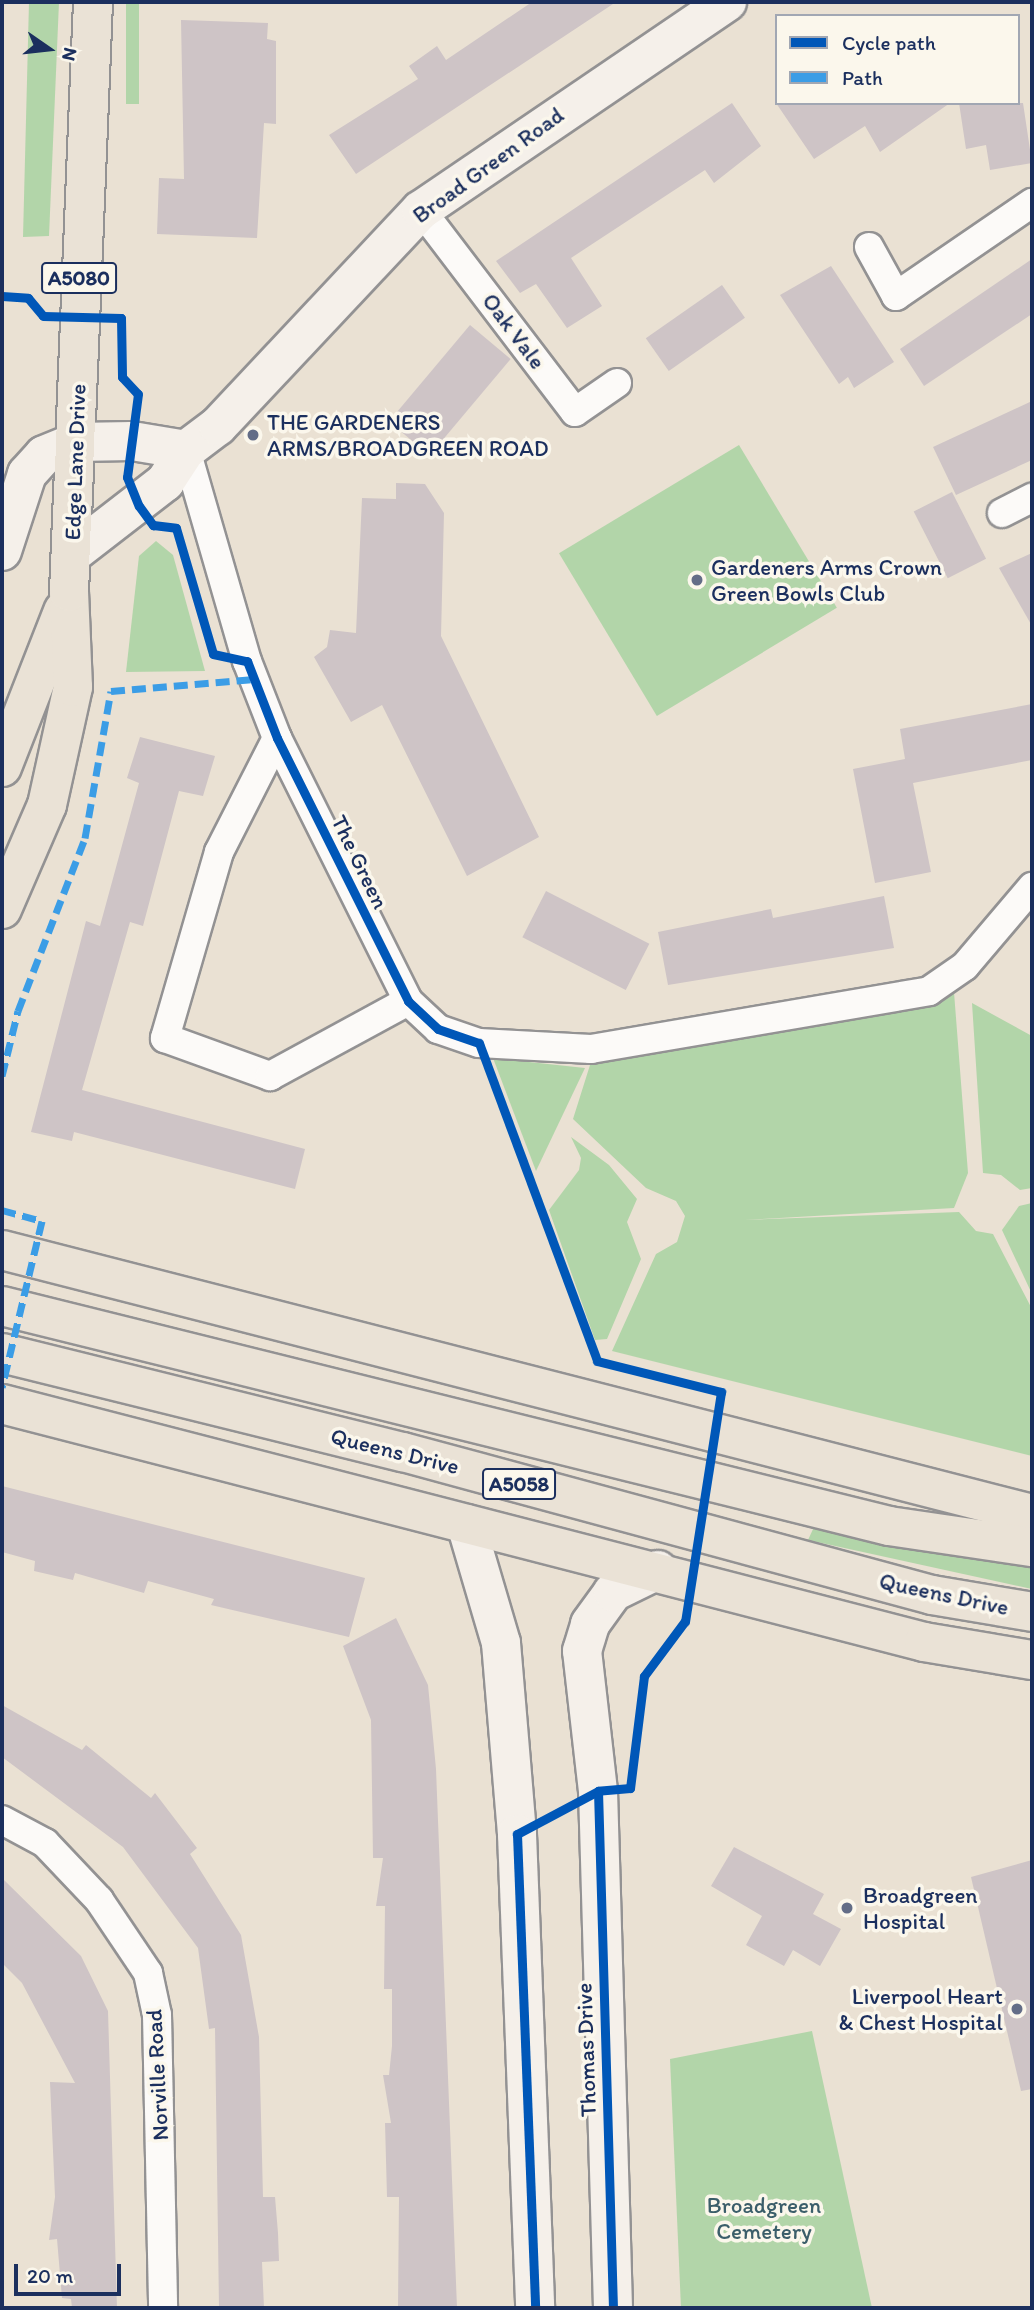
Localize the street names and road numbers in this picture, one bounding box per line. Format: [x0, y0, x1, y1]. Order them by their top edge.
street label: Broad Green Road [408, 101, 568, 229]
road number: A5080 [41, 260, 118, 296]
street label: Oak Vale [477, 288, 551, 374]
street label: Edge Lane Drive [58, 383, 92, 541]
street label: The Green [326, 811, 394, 913]
street label: Queens Drive [328, 1422, 462, 1480]
road number: A5058 [480, 1466, 558, 1502]
street label: Queens Drive [877, 1567, 1011, 1621]
street label: Thomas Drive [570, 1982, 602, 2118]
street label: Norville Road [140, 2008, 174, 2142]

